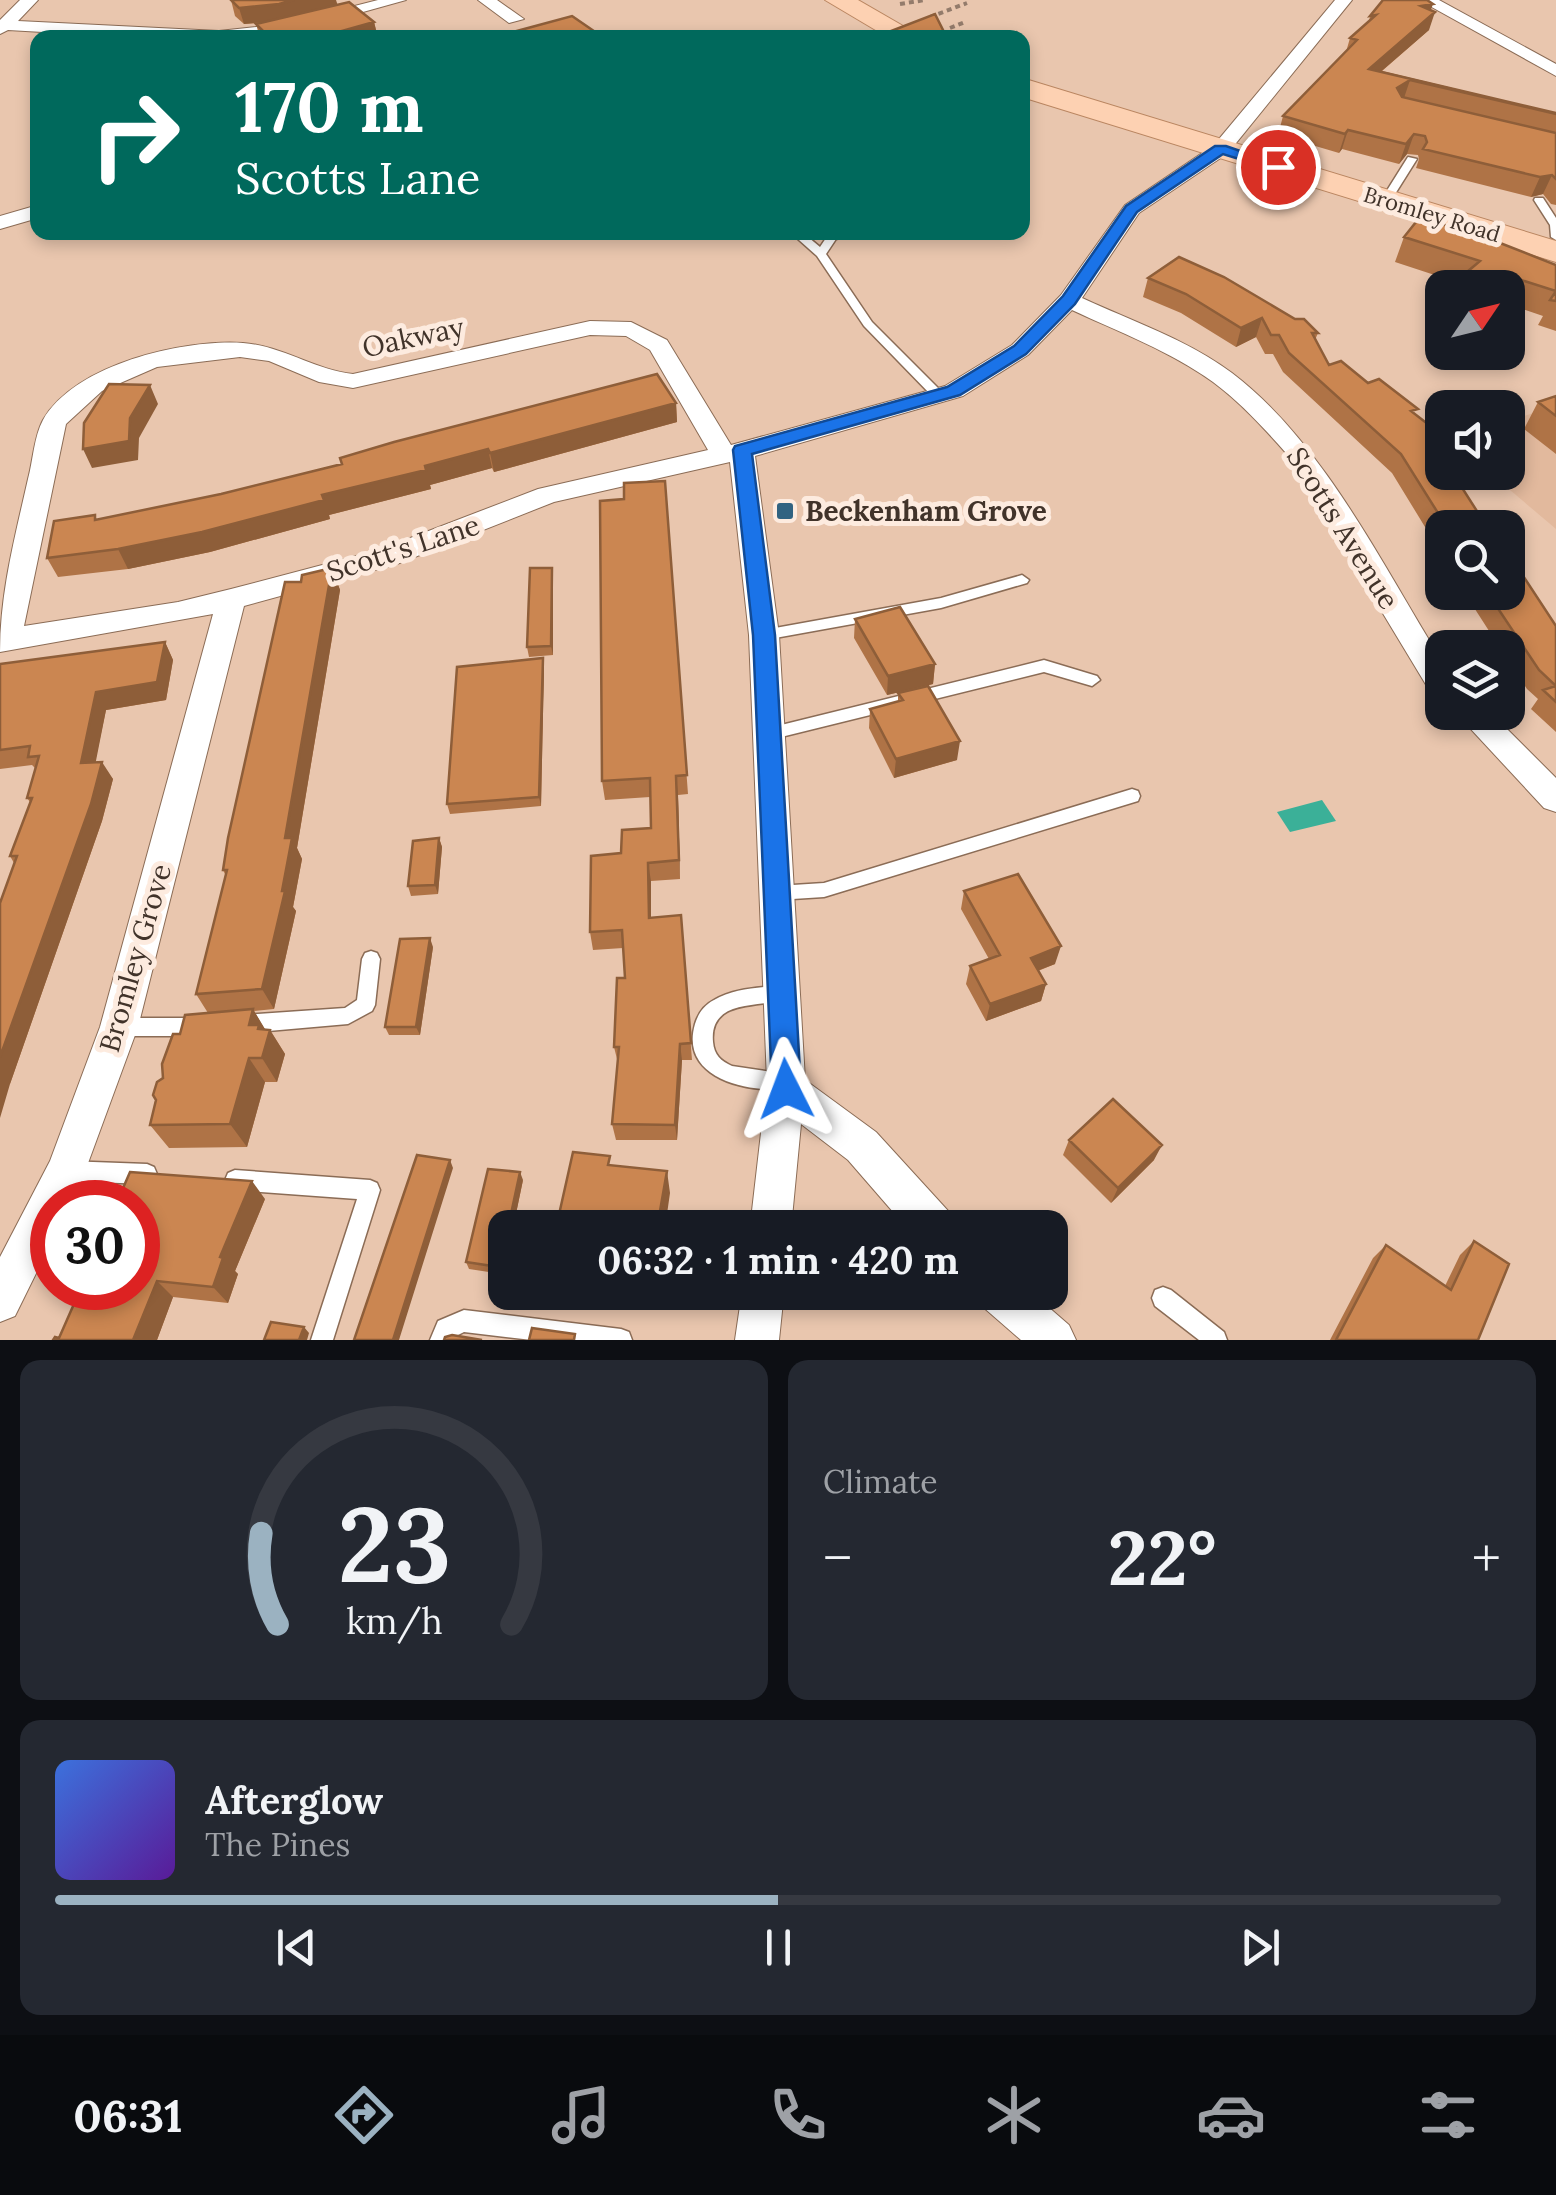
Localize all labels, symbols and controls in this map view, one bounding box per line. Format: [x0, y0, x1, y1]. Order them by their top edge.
text: 170 m [235, 62, 424, 151]
icon: right [70, 70, 200, 200]
pin [1236, 125, 1321, 210]
icon: arrive [1251, 140, 1306, 195]
text: Scotts Lane [235, 149, 480, 206]
street label: Bromley Road [1360, 180, 1504, 248]
north arrow [1425, 270, 1525, 370]
map controls [1425, 270, 1525, 730]
street label: Oakway [359, 309, 467, 365]
button: sound [1425, 390, 1525, 490]
street label: Scotts Avenue [1279, 440, 1407, 616]
place label: Beckenham Grove [805, 493, 1047, 529]
marker: Beckenham Grove [774, 500, 796, 522]
street label: Scott's Lane [322, 506, 484, 590]
button: search [1425, 510, 1525, 610]
button: layers [1425, 630, 1525, 730]
street label: Bromley Grove [91, 860, 179, 1056]
position arrow [734, 1037, 838, 1141]
speed limit sign: 30 [30, 1180, 160, 1310]
text: 06:32 · 1 min · 420 m [597, 1236, 959, 1284]
text: Climate [823, 1461, 938, 1502]
text: 23 [337, 1477, 451, 1610]
text: 22° [1108, 1510, 1216, 1606]
text: − [823, 1523, 852, 1593]
text: + [1472, 1523, 1501, 1593]
text: km/h [346, 1598, 442, 1644]
text: Afterglow [205, 1776, 383, 1824]
text: The Pines [205, 1824, 350, 1865]
icon: previous [269, 1920, 324, 1975]
icon: pause [751, 1920, 806, 1975]
icon: next [1233, 1920, 1288, 1975]
icon: directions [329, 2080, 399, 2150]
icon: music [546, 2080, 616, 2150]
icon: phone [763, 2080, 833, 2150]
icon: climate [979, 2080, 1049, 2150]
icon: car [1196, 2080, 1266, 2150]
icon: filters [1413, 2080, 1483, 2150]
text: 06:31 [73, 2087, 183, 2144]

